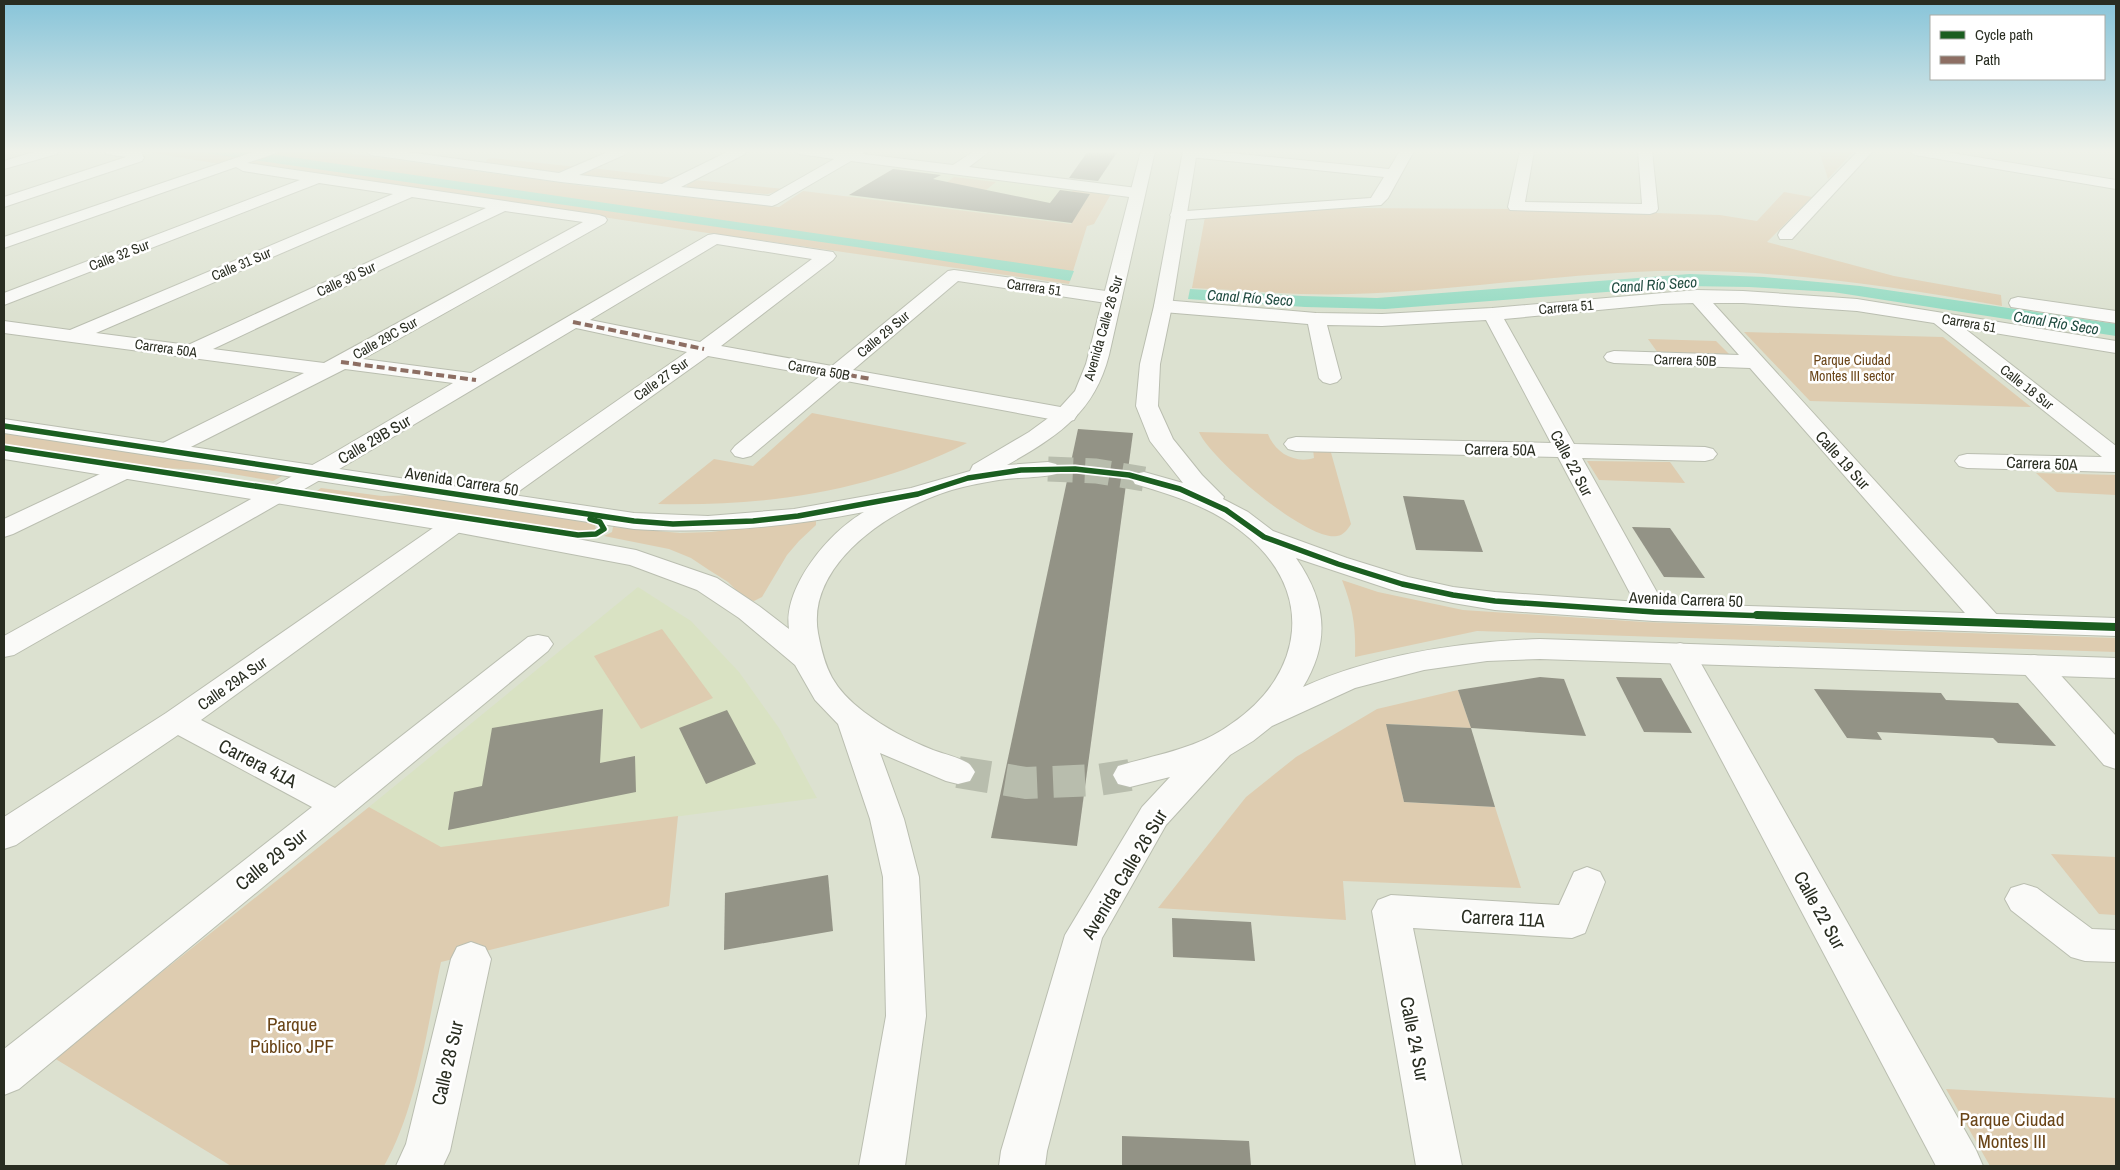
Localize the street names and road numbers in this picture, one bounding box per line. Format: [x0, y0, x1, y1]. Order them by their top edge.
street label: Calle 32 Sur [86, 235, 152, 275]
street label: Calle 31 Sur [208, 243, 274, 285]
street label: Calle 30 Sur [314, 257, 379, 301]
street label: Avenida Calle 26 Sur [1079, 273, 1127, 383]
street label: Carrera 51 [1006, 274, 1063, 300]
street label: Carrera 51 [1538, 296, 1595, 318]
street label: Calle 29 Sur [853, 307, 913, 361]
street label: Carrera 51 [1940, 309, 1998, 337]
street label: Calle 29C Sur [349, 313, 421, 363]
street label: Carrera 50A [134, 335, 199, 361]
street label: Carrera 50B [1653, 350, 1717, 370]
street label: Calle 27 Sur [630, 353, 692, 404]
street label: Carrera 50B [787, 356, 852, 384]
street label: Calle 18 Sur [1997, 360, 2058, 414]
street label: Calle 29B Sur [333, 409, 415, 469]
street label: Calle 22 Sur [1545, 426, 1599, 501]
street label: Calle 19 Sur [1811, 426, 1876, 495]
street label: Carrera 50A [1464, 437, 1536, 461]
street label: Carrera 50A [2006, 451, 2078, 475]
street label: Avenida Carrera 50 [403, 461, 520, 501]
street label: Avenida Carrera 50 [1628, 586, 1743, 612]
street label: Calle 29A Sur [193, 651, 272, 715]
street label: Carrera 41A [214, 732, 302, 794]
street label: Avenida Calle 26 Sur [1074, 804, 1173, 945]
street label: Calle 29 Sur [230, 821, 313, 896]
street label: Calle 22 Sur [1788, 866, 1853, 955]
street label: Carrera 11A [1461, 903, 1546, 933]
street label: Calle 24 Sur [1394, 994, 1436, 1084]
street label: Calle 28 Sur [425, 1018, 469, 1108]

